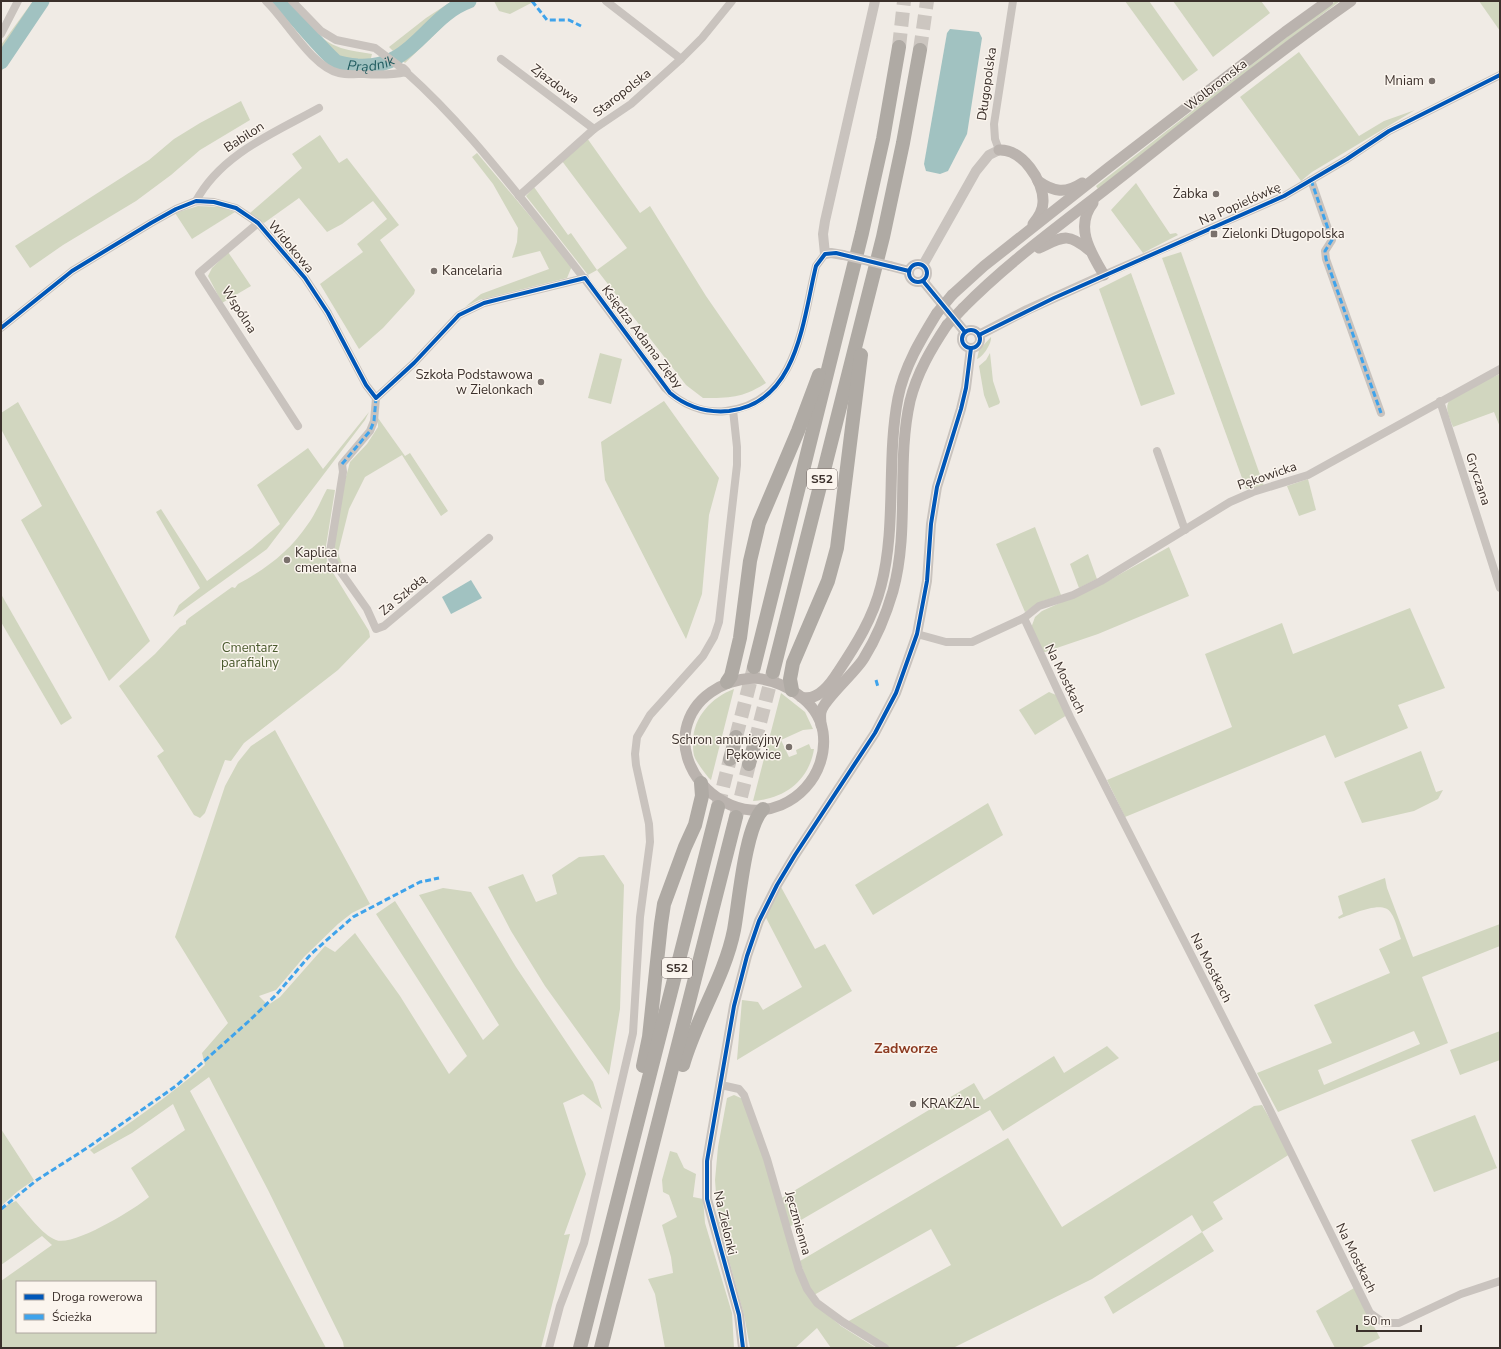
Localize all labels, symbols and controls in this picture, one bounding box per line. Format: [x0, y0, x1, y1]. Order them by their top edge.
street label: Długopolska [973, 46, 1001, 122]
water label: Prądnik [346, 50, 399, 76]
street label: Wolbromska [1181, 55, 1251, 115]
street label: Zjazdowa [527, 60, 583, 108]
street label: Staropolska [589, 65, 655, 121]
place label: Mniam [1384, 72, 1424, 90]
marker: Mniam [1427, 76, 1437, 86]
street label: Babilon [220, 117, 268, 157]
street label: Na Popielówkę [1196, 178, 1284, 230]
place label: Żabka [1173, 184, 1208, 203]
marker: Żabka [1211, 189, 1221, 199]
street label: Widokowa [264, 217, 318, 277]
place label: Zielonki Długopolska [1222, 225, 1345, 243]
marker: Zielonki Długopolska [1209, 229, 1219, 239]
place label: Kancelaria [442, 262, 503, 280]
marker: Kancelaria [429, 266, 439, 276]
street label: Księdza Adama Zięby [597, 282, 687, 393]
street label: Wspólna [217, 283, 261, 337]
place label: Szkoła Podstawowa w Zielonkach [415, 366, 533, 399]
marker: Szkoła Podstawowa w Zielonkach [536, 377, 546, 387]
street label: Gryczana [1461, 450, 1495, 508]
street label: Pękowicka [1235, 457, 1299, 495]
road number: S52 [807, 469, 837, 489]
place label: Kaplica cmentarna [295, 544, 357, 577]
marker: Kaplica cmentarna [282, 555, 292, 565]
street label: Za Szkołą [376, 570, 430, 620]
park label: Cmentarz parafialny [221, 639, 279, 672]
street label: Na Mostkach [1040, 641, 1090, 717]
place label: Schron amunicyjny Pękowice [672, 731, 781, 764]
marker: Schron amunicyjny Pękowice [784, 742, 794, 752]
street label: Na Mostkach [1186, 930, 1236, 1006]
road number: S52 [662, 958, 692, 978]
district label: Zadworze [874, 1039, 938, 1058]
place label: KRAKŻAL [921, 1094, 979, 1113]
marker: KRAKŻAL [908, 1099, 918, 1109]
street label: Jęczmienna [780, 1188, 816, 1257]
street label: Na Zielonki [709, 1189, 741, 1257]
street label: Na Mostkach [1331, 1220, 1381, 1296]
legend [16, 1281, 156, 1333]
text: Droga rowerowa [52, 1289, 143, 1305]
scale bar [1357, 1307, 1421, 1333]
text: Ścieżka [52, 1309, 92, 1325]
text: 50 m [1363, 1313, 1391, 1329]

